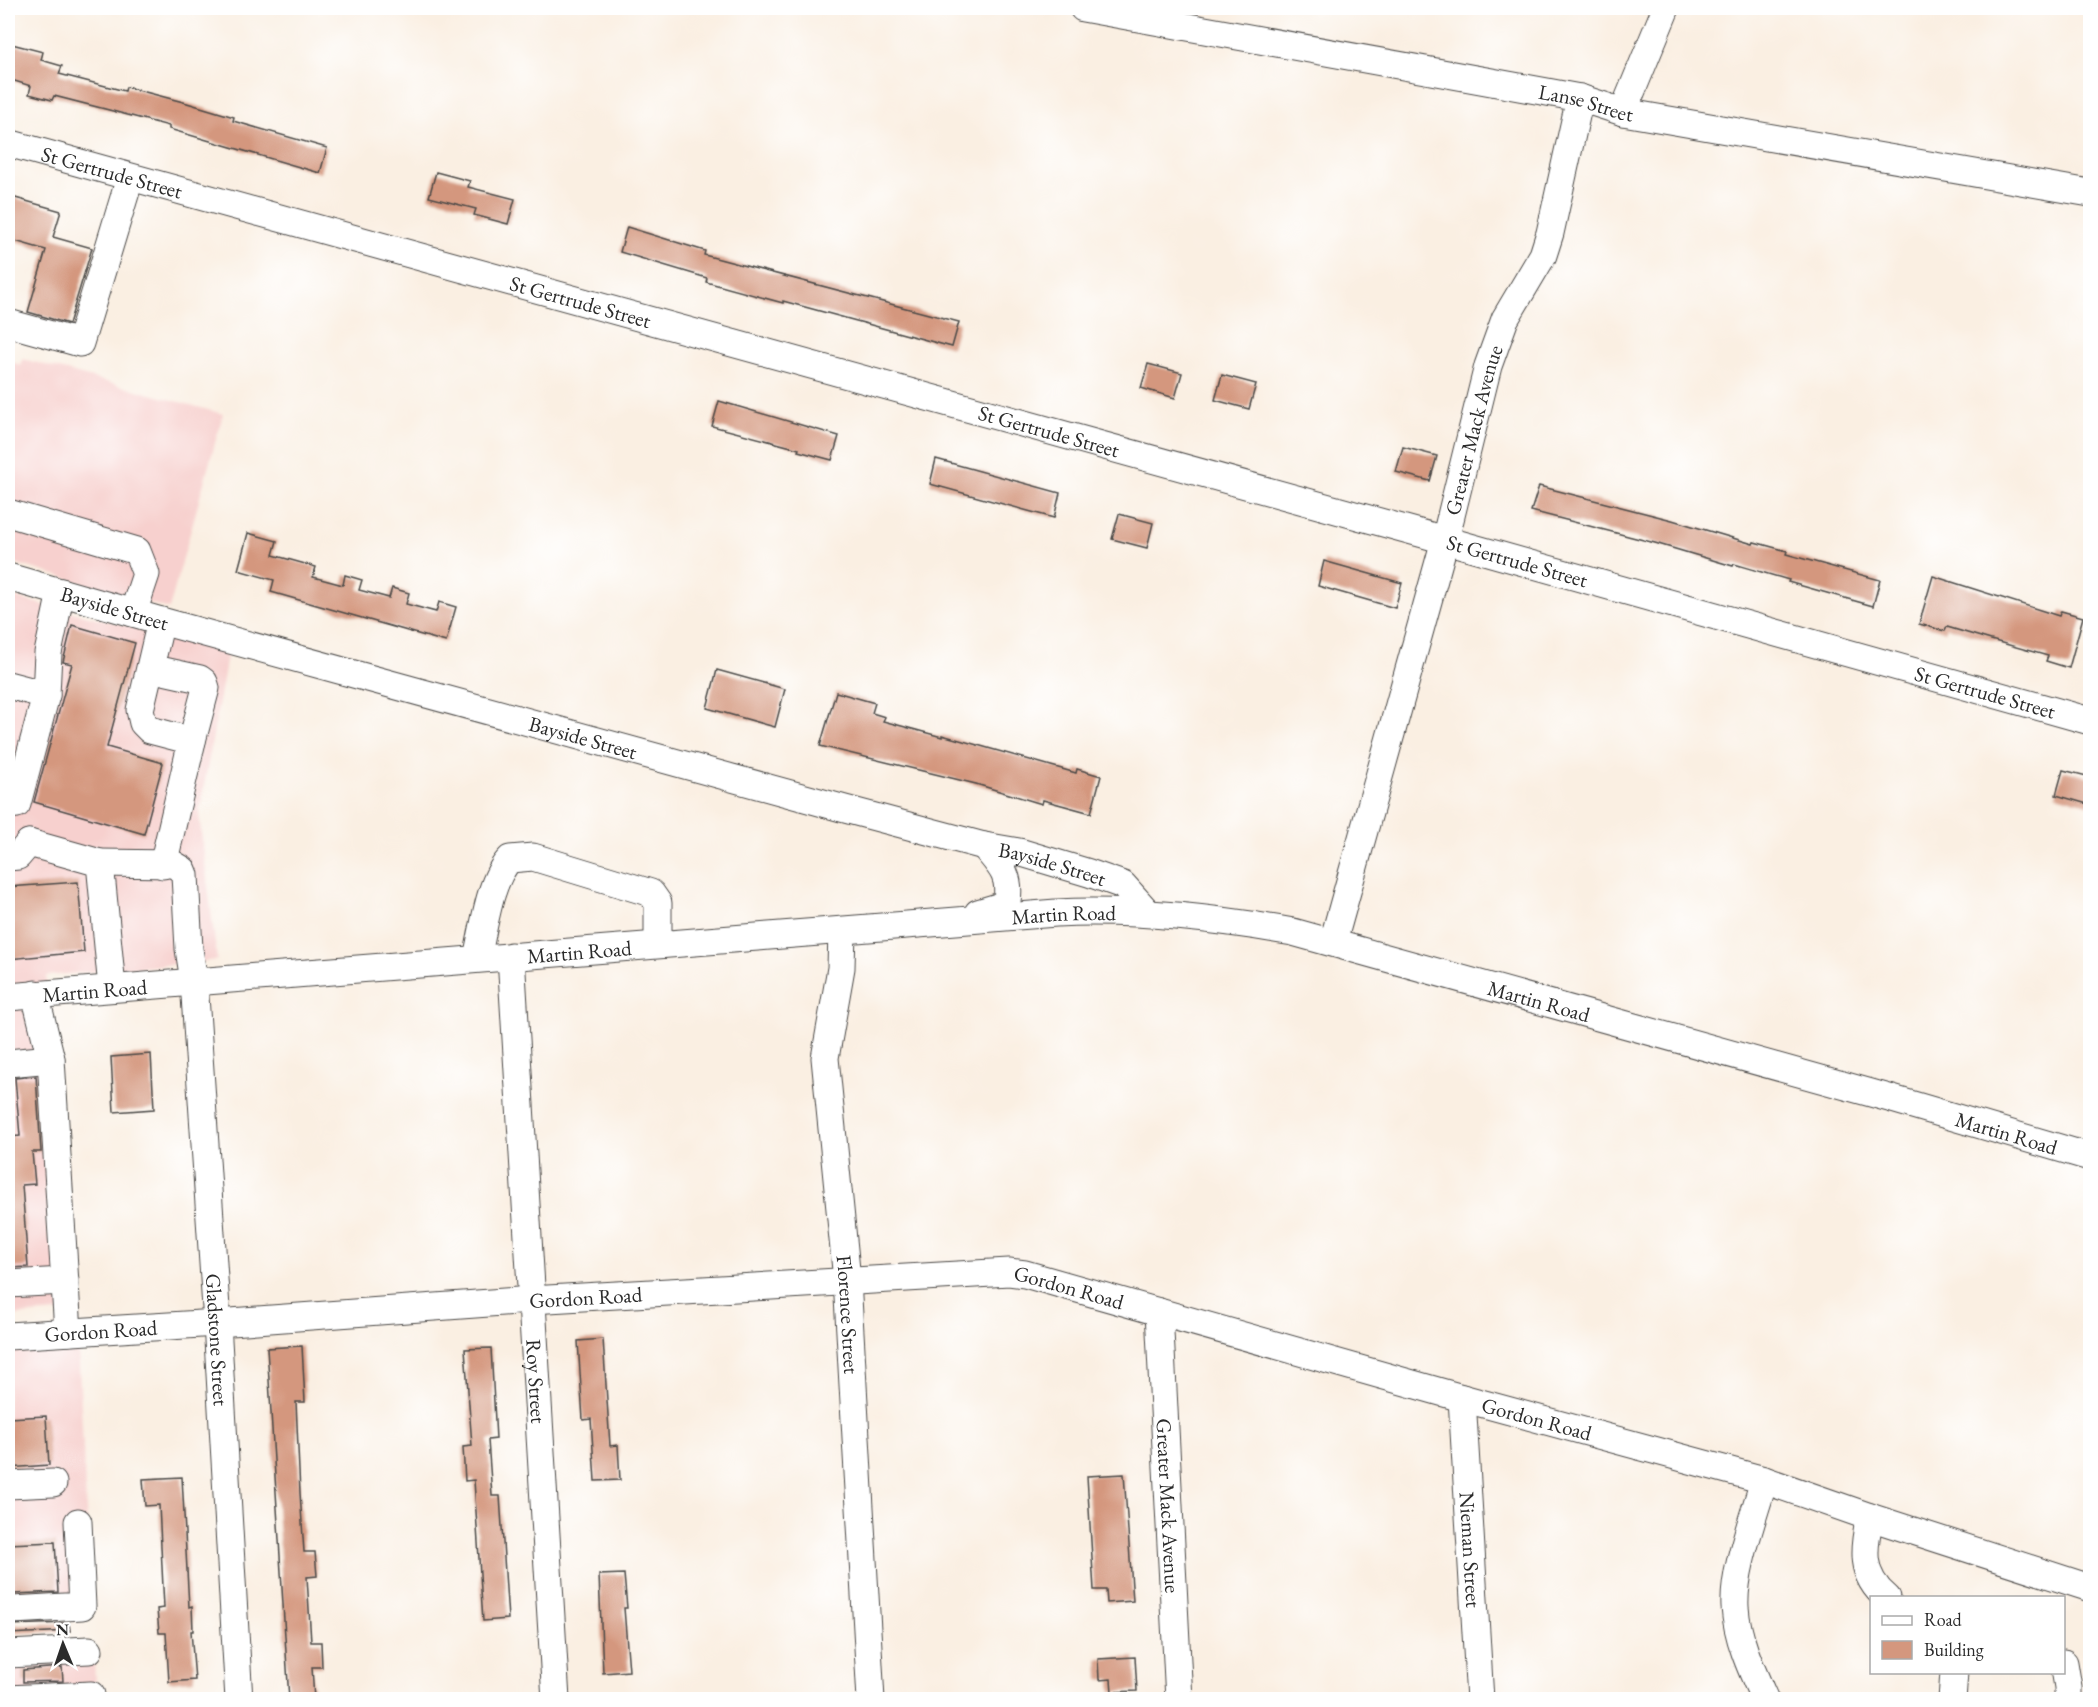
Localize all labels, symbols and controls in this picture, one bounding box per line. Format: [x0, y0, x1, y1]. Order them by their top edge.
street label: Lanse Street [1537, 77, 1636, 127]
street label: St Gertrude Street [39, 139, 186, 204]
street label: St Gertrude Street [507, 269, 654, 334]
street label: Greater Mack Avenue [1438, 341, 1508, 518]
street label: St Gertrude Street [976, 398, 1123, 463]
street label: St Gertrude Street [1444, 528, 1591, 593]
street label: Bayside Street [58, 579, 172, 636]
street label: St Gertrude Street [1912, 659, 2059, 724]
street label: Bayside Street [526, 709, 641, 765]
street label: Bayside Street [997, 835, 1110, 892]
street label: Martin Road [1010, 899, 1117, 930]
street label: Martin Road [526, 934, 633, 969]
street label: Martin Road [41, 972, 148, 1008]
street label: Martin Road [1485, 973, 1594, 1028]
street label: Martin Road [1953, 1105, 2061, 1160]
street label: Florence Street [831, 1254, 866, 1375]
street label: Gordon Road [1013, 1259, 1127, 1315]
street label: Gladstone Street [200, 1272, 235, 1407]
street label: Gordon Road [528, 1280, 643, 1314]
street label: Gordon Road [44, 1313, 158, 1347]
street label: Roy Street [521, 1338, 553, 1425]
street label: Gordon Road [1479, 1390, 1595, 1446]
street label: Greater Mack Avenue [1151, 1418, 1187, 1594]
street label: Nieman Street [1454, 1491, 1488, 1609]
legend [1870, 1596, 2065, 1674]
text: Road [1924, 1608, 1963, 1631]
north arrow [33, 1614, 93, 1674]
text: N [56, 1619, 69, 1640]
text: Building [1924, 1638, 1984, 1661]

